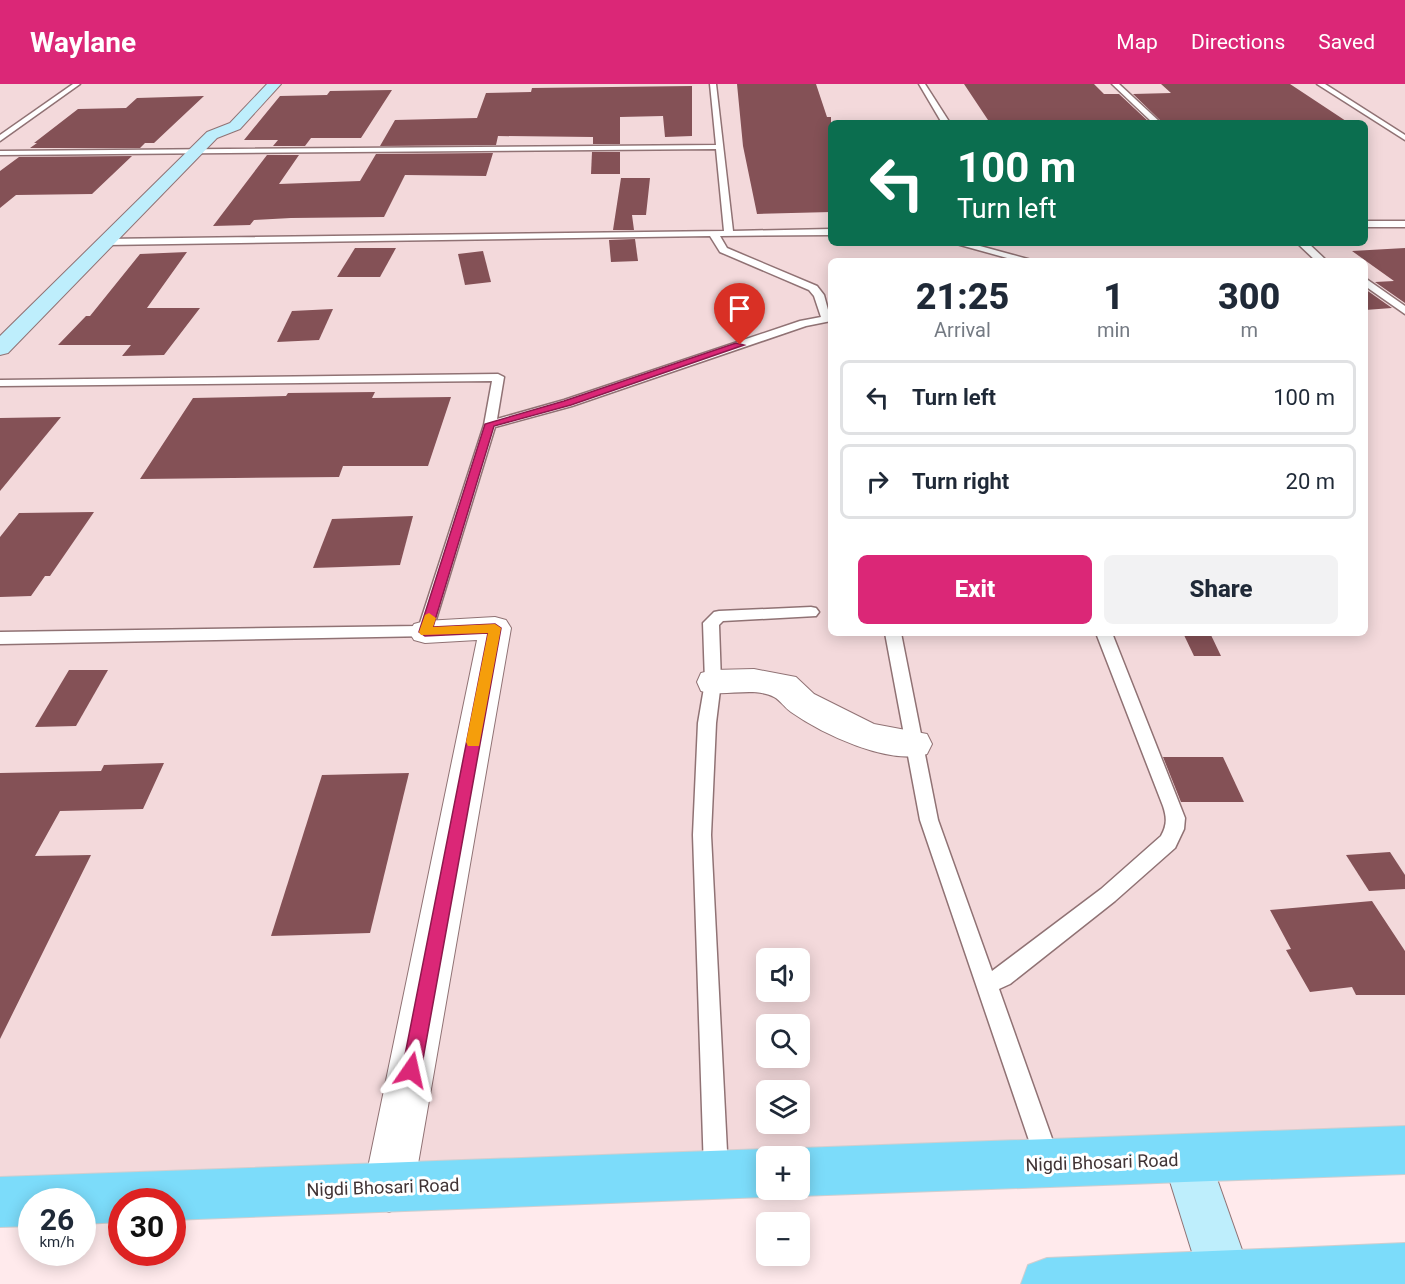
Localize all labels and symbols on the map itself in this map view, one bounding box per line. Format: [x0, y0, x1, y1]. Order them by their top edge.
pin [714, 283, 765, 345]
position arrow [379, 1038, 443, 1102]
street label: Nigdi Bhosari Road [1025, 1149, 1179, 1175]
street label: Nigdi Bhosari Road [306, 1174, 460, 1200]
speed limit sign: 30 [108, 1188, 186, 1266]

